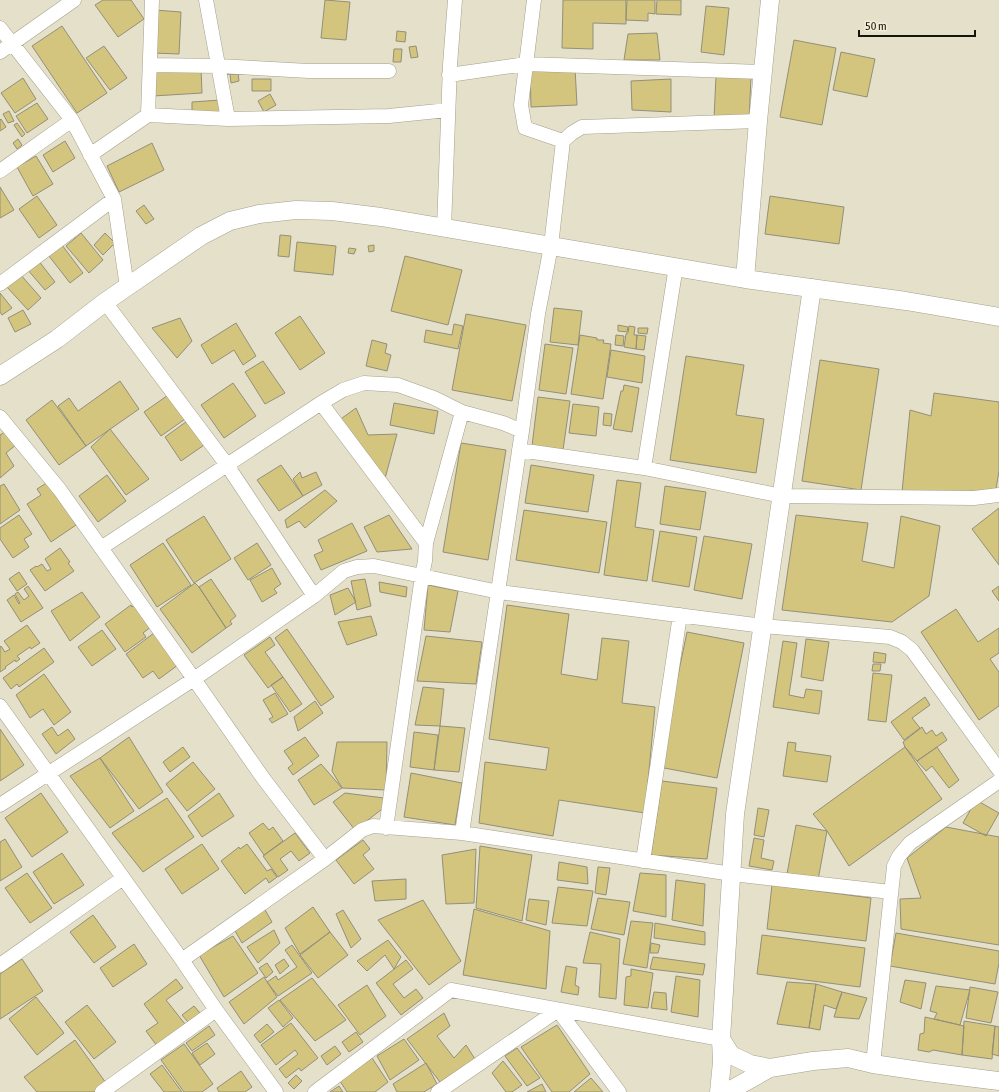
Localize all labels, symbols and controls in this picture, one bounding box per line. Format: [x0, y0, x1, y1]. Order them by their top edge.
scale bar [859, 12, 975, 38]
text: 50 m [865, 19, 887, 33]

